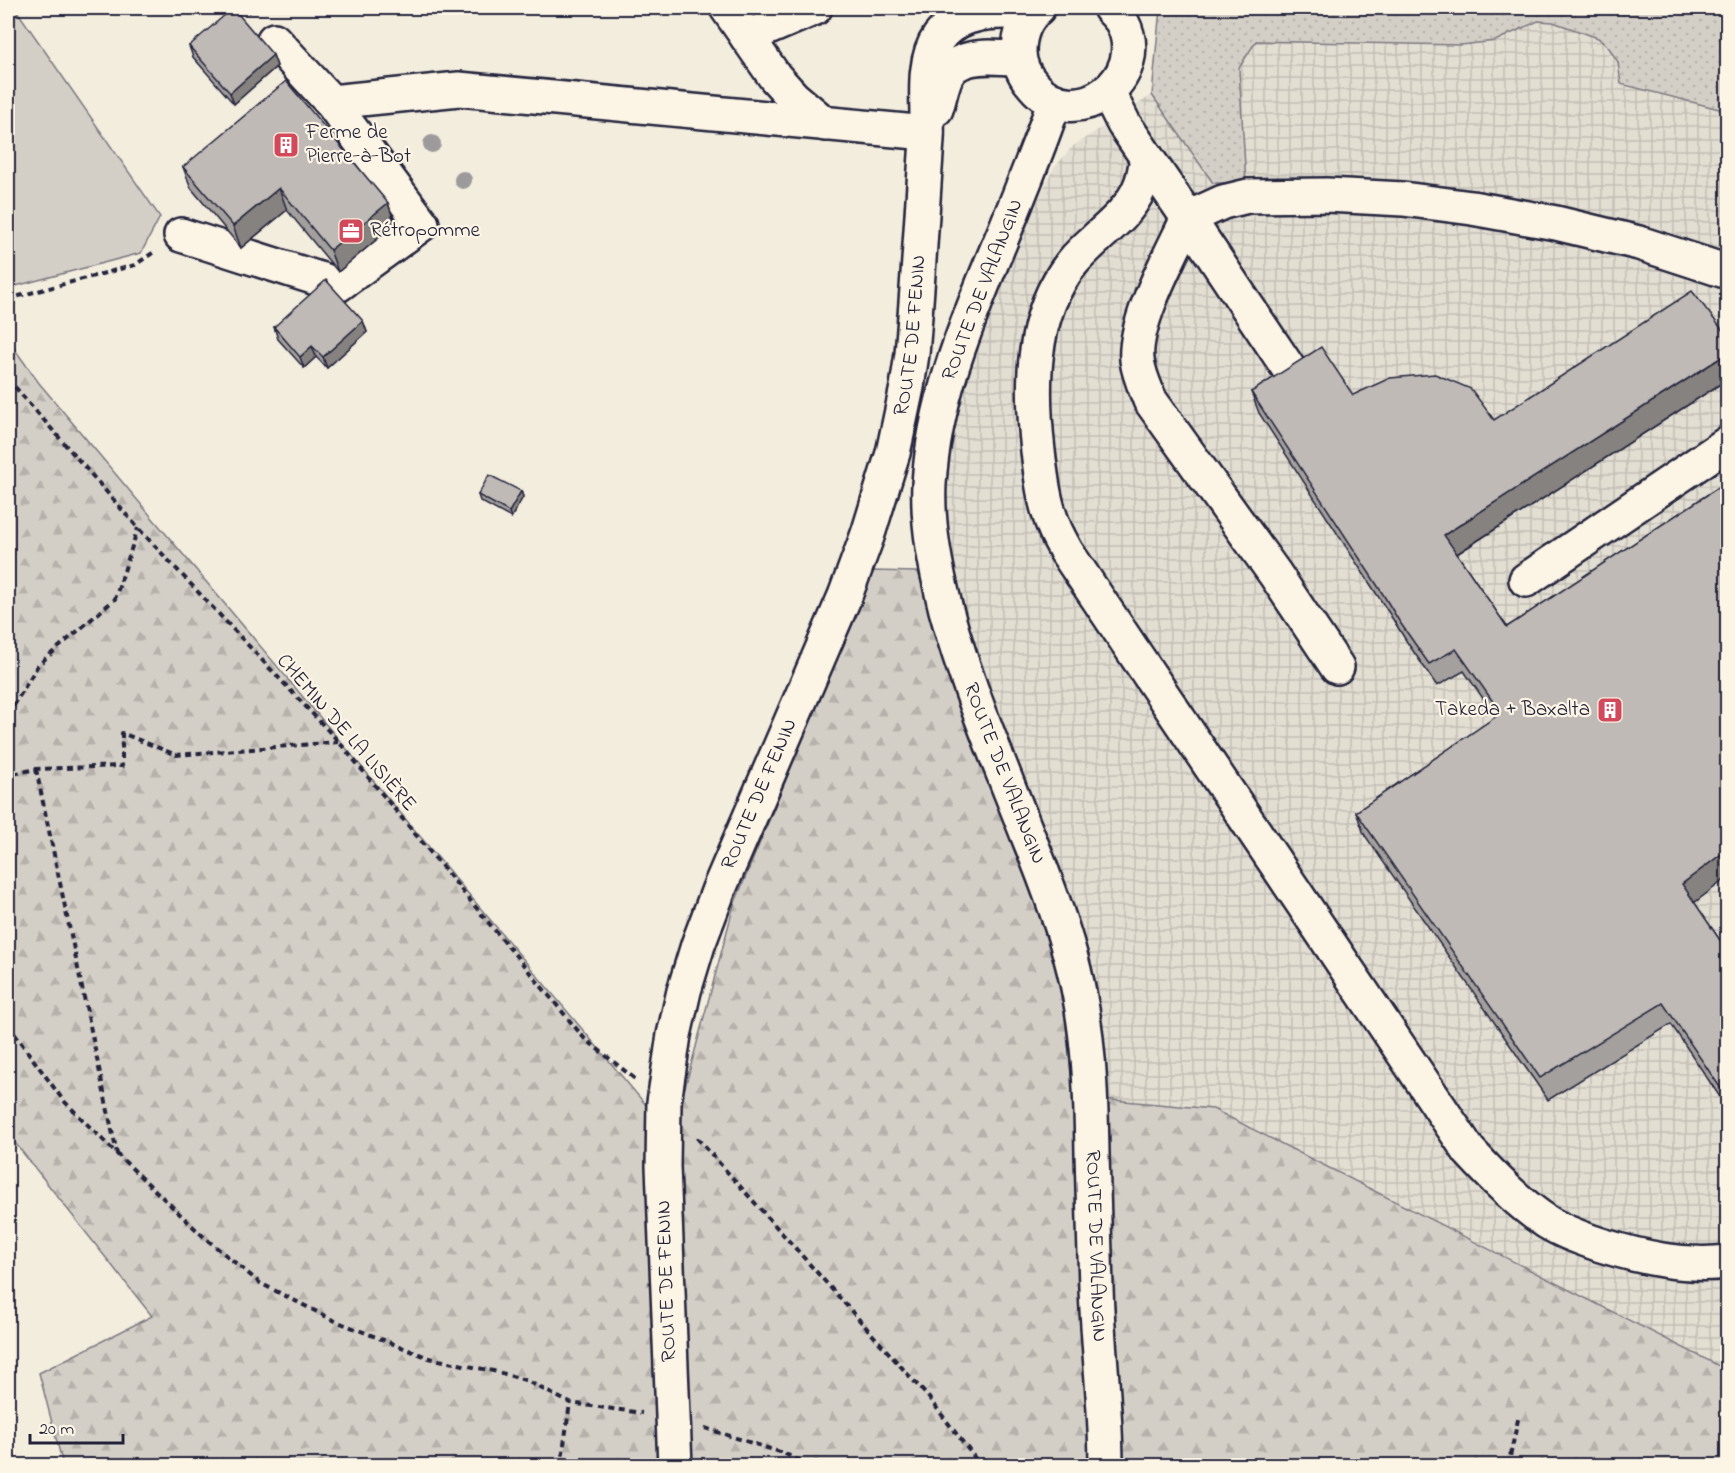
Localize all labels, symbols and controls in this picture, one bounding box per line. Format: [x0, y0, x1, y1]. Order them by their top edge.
place label: Ferme de Pierre-à-Bot [305, 118, 411, 172]
building icon: Ferme de Pierre-à-Bot [271, 130, 301, 160]
street label: ROUTE DE VALANGIN [935, 195, 1031, 385]
office icon: Rétropomme [336, 216, 366, 246]
place label: Rétropomme [370, 216, 480, 246]
street label: ROUTE DE FENIN [886, 254, 934, 419]
street label: CHEMIN DE LA LISIÈRE [269, 647, 423, 819]
street label: ROUTE DE VALANGIN [955, 679, 1053, 869]
place label: Takeda + Baxalta [1435, 695, 1590, 725]
building icon: Takeda + Baxalta [1595, 695, 1625, 725]
street label: ROUTE DE FENIN [714, 714, 805, 875]
street label: ROUTE DE VALANGIN [1077, 1149, 1114, 1343]
street label: ROUTE DE FENIN [649, 1200, 685, 1362]
scale bar [30, 1407, 123, 1445]
text: 20 m [39, 1417, 74, 1443]

